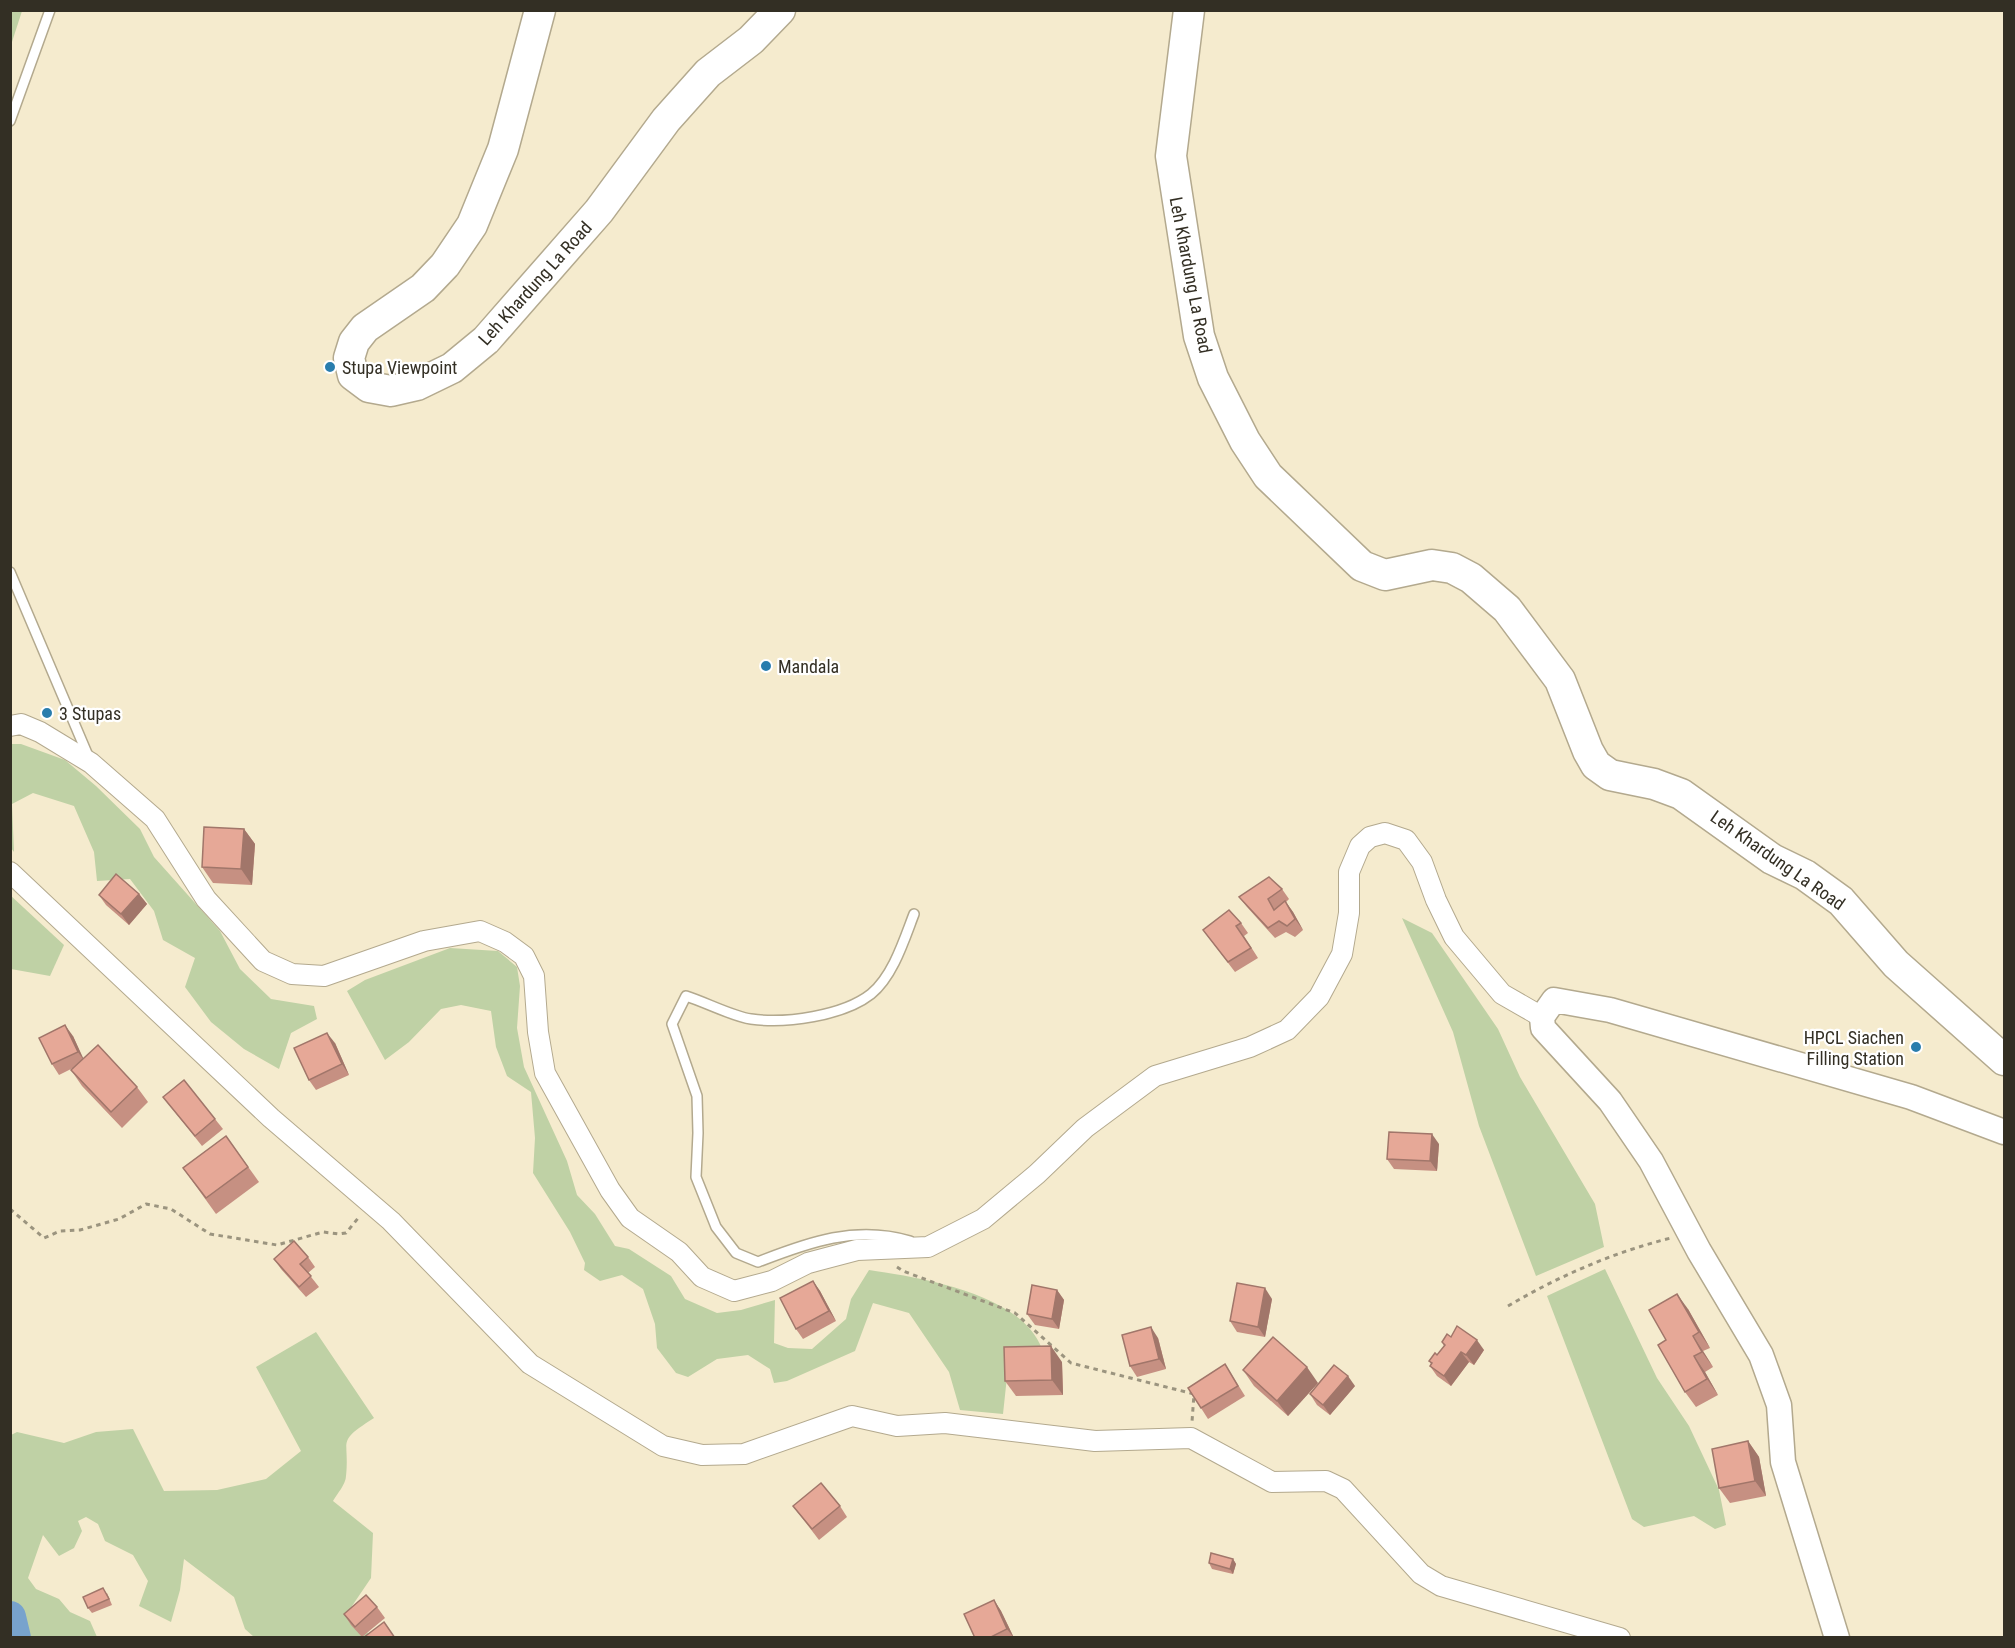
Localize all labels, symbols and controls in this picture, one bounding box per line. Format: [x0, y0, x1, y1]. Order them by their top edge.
street label: Leh Khardung La Road [1166, 195, 1216, 355]
street label: Leh Khardung La Road [474, 217, 596, 349]
place label: Stupa Viewpoint [342, 357, 457, 378]
marker: Stupa Viewpoint [323, 360, 337, 374]
place label: Mandala [778, 656, 839, 677]
marker: Mandala [759, 659, 773, 673]
place label: 3 Stupas [59, 703, 121, 724]
marker: 3 Stupas [40, 706, 54, 720]
street label: Leh Khardung La Road [1707, 806, 1849, 914]
place label: HPCL Siachen Filling Station [1804, 1027, 1904, 1069]
marker: HPCL Siachen Filling Station [1909, 1040, 1923, 1054]

